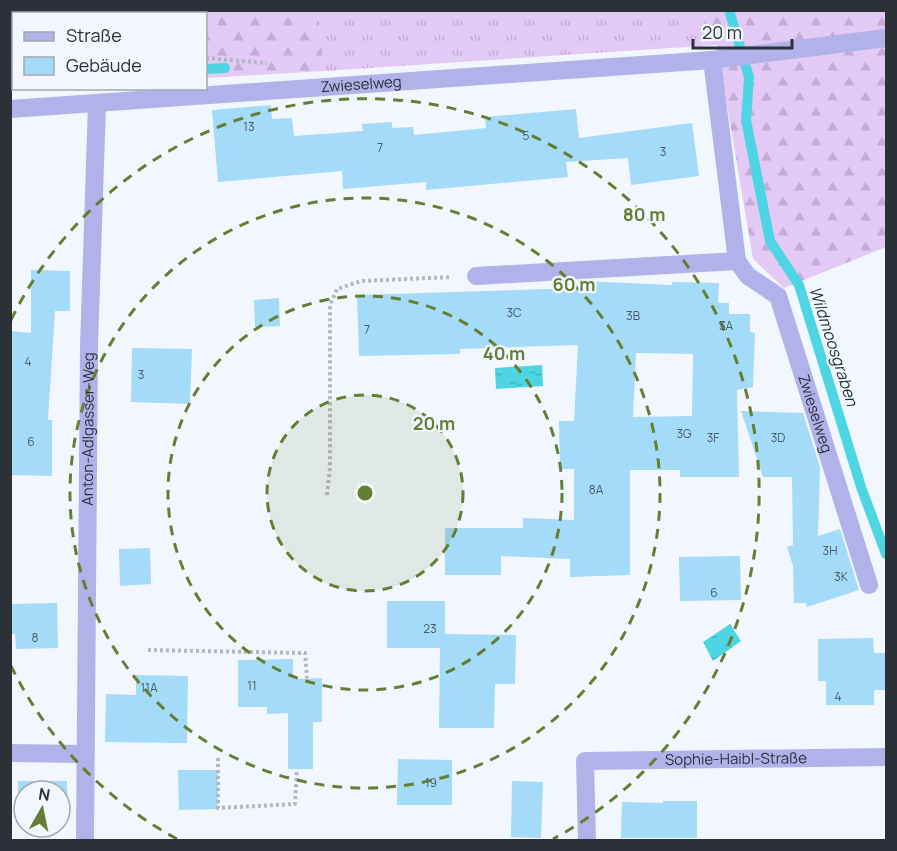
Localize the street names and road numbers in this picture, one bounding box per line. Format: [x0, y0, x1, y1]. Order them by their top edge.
street label: Zwieselweg [320, 71, 402, 97]
street label: Anton-Adlgasser-Weg [77, 352, 99, 506]
street label: Zwieselweg [793, 372, 838, 455]
street label: Sophie-Haibl-Straße [665, 747, 807, 770]

